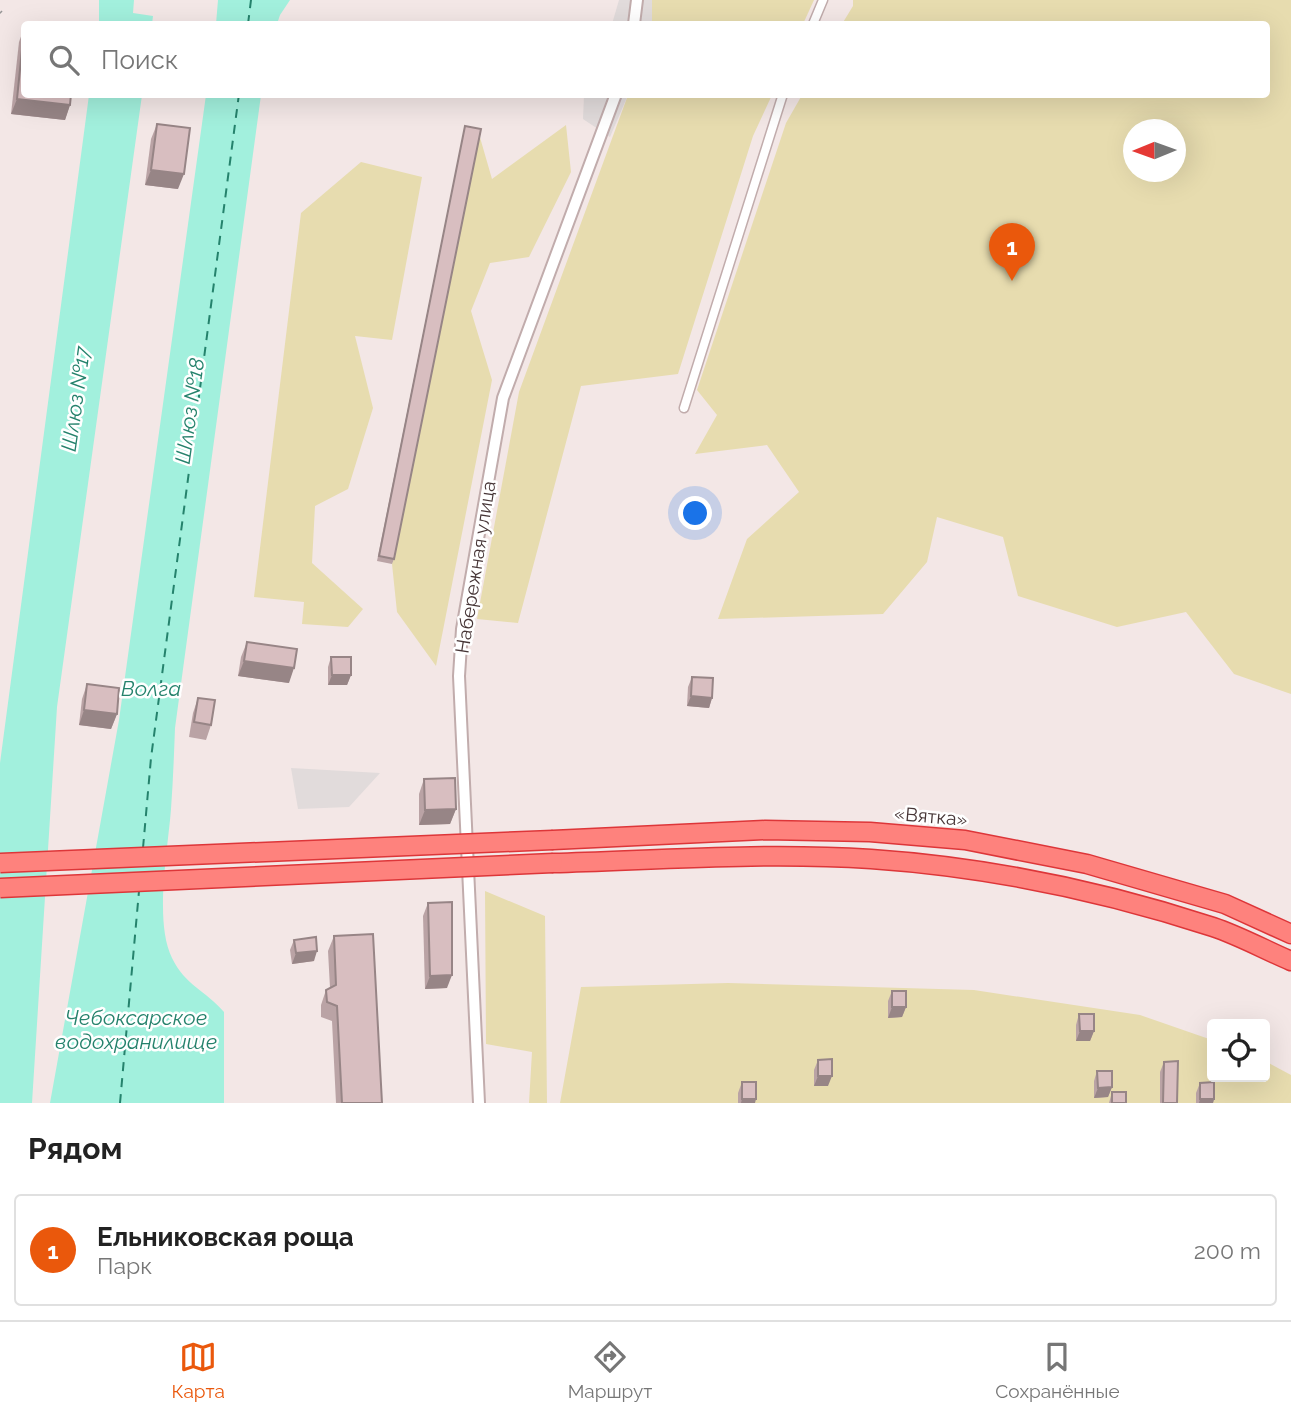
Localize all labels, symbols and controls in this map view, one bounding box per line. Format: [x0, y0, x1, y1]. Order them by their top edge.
search box [21, 21, 1270, 98]
icon: search [45, 41, 83, 79]
text: Поиск [101, 45, 178, 75]
north arrow [1123, 119, 1186, 182]
pin: 1 [989, 223, 1035, 281]
water label: Шлюз №17 [56, 344, 95, 453]
water label: Шлюз №18 [170, 356, 209, 466]
street label: Набережная улица [451, 479, 499, 655]
your location [678, 496, 712, 530]
water label: Волга [121, 676, 181, 701]
street label: «Вятка» [894, 802, 969, 830]
water label: Чебоксарское водохранилище [55, 1005, 217, 1054]
map controls [1207, 1019, 1270, 1082]
button: locate [1207, 1019, 1270, 1082]
text: Рядом [28, 1131, 122, 1166]
text: Ельниковская роща [97, 1222, 354, 1252]
text: 1 [47, 1237, 59, 1264]
text: 200 m [1194, 1237, 1261, 1264]
text: Парк [97, 1252, 152, 1279]
tab: Карта [171, 1338, 225, 1402]
tab: Маршрут [568, 1338, 652, 1402]
tab: Сохранённые [995, 1338, 1120, 1402]

